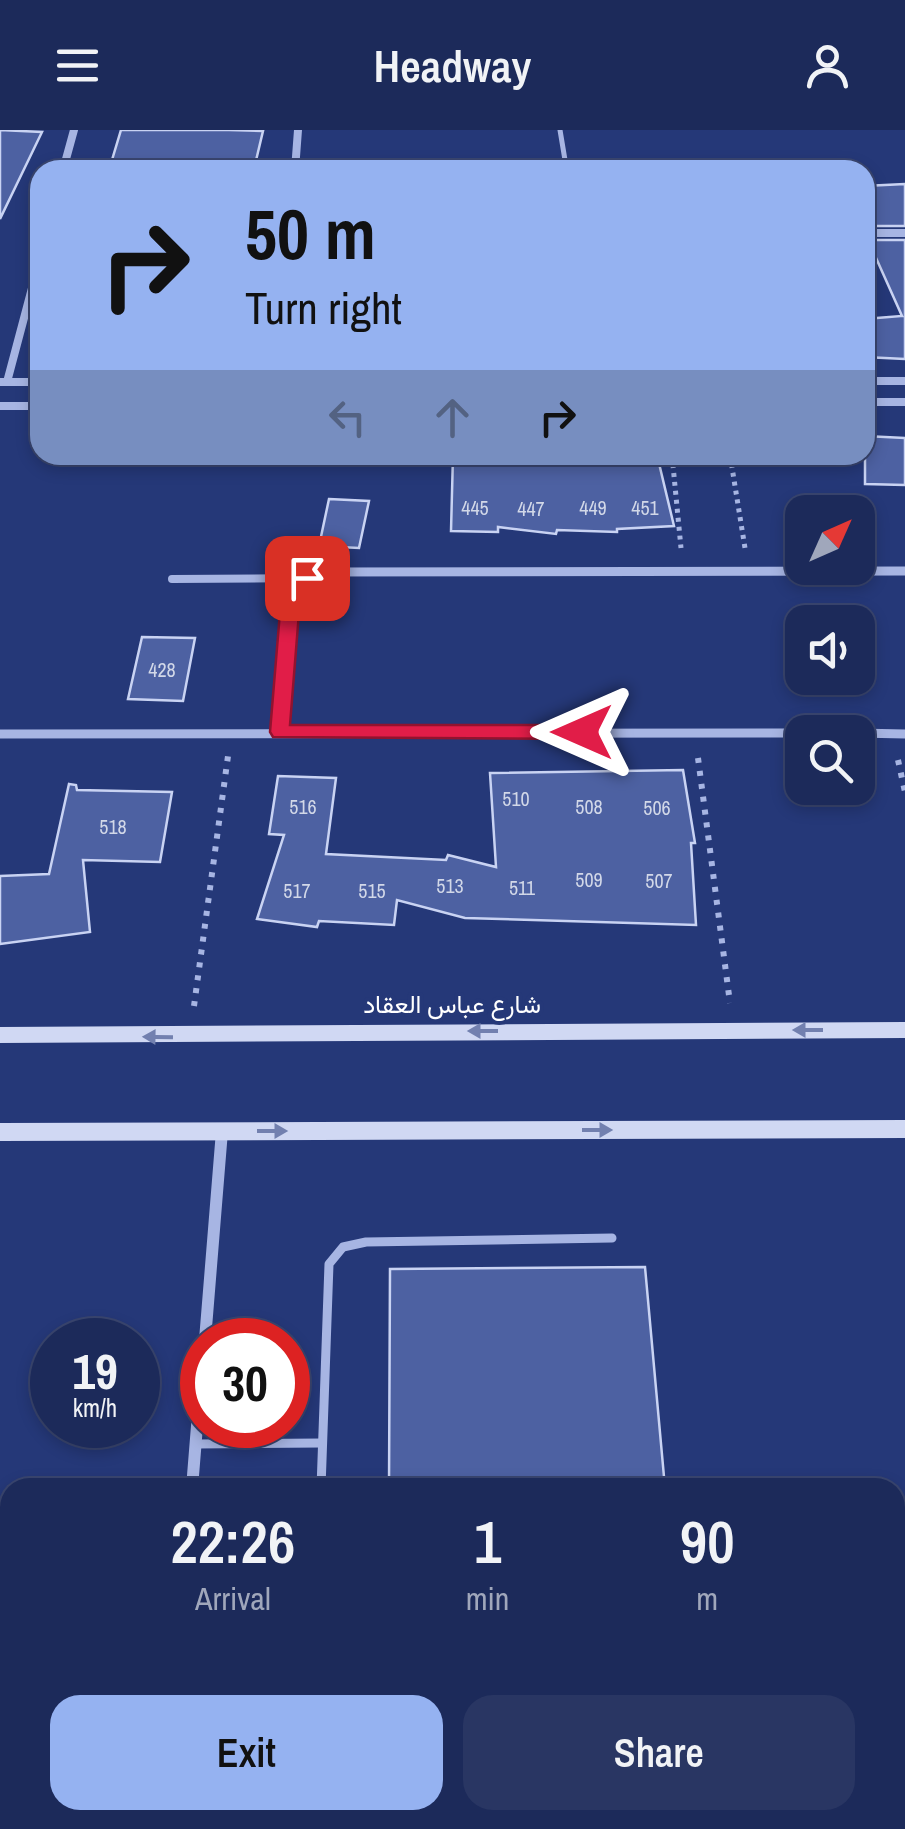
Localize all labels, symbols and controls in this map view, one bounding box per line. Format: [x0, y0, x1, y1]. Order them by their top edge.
text: Headway [374, 35, 531, 96]
icon: menu [50, 38, 105, 93]
icon: person [800, 38, 855, 93]
text: 50 m [245, 187, 376, 281]
icon: right [80, 200, 210, 330]
text: Turn right [245, 277, 402, 338]
icon: left [320, 390, 375, 445]
icon: ahead [425, 390, 480, 445]
icon: right [530, 390, 585, 445]
house number: 445 [461, 494, 489, 521]
house number: 449 [579, 494, 607, 521]
house number: 451 [631, 494, 659, 521]
house number: 447 [517, 495, 545, 522]
north arrow [785, 495, 875, 585]
map controls [785, 495, 875, 805]
pin [265, 536, 350, 621]
icon: arrive [280, 551, 335, 606]
button: sound [785, 605, 875, 695]
house number: 428 [148, 656, 176, 683]
position arrow [530, 680, 634, 784]
button: search [785, 715, 875, 805]
house number: 510 [502, 785, 530, 812]
house number: 516 [289, 793, 317, 820]
house number: 508 [575, 793, 603, 820]
house number: 506 [643, 794, 671, 821]
house number: 518 [99, 813, 127, 840]
house number: 509 [575, 866, 603, 893]
house number: 507 [645, 867, 673, 894]
house number: 513 [436, 872, 464, 899]
house number: 511 [509, 874, 535, 901]
house number: 517 [283, 877, 311, 904]
house number: 515 [358, 877, 386, 904]
street label: شارع عباس العقاد [363, 987, 541, 1021]
one-way arrow [791, 1022, 823, 1038]
one-way arrow [466, 1023, 498, 1039]
one-way arrow [141, 1029, 173, 1045]
one-way arrow [582, 1122, 614, 1138]
one-way arrow [257, 1123, 289, 1139]
speed limit sign: 30 [180, 1318, 310, 1448]
text: 19 [72, 1337, 118, 1405]
text: km/h [73, 1391, 117, 1425]
text: 22:26 [170, 1501, 295, 1582]
text: 1 [474, 1501, 501, 1582]
text: 90 [680, 1501, 735, 1582]
text: Arrival [195, 1577, 271, 1620]
text: min [466, 1577, 509, 1620]
text: m [696, 1577, 718, 1620]
button: Exit [50, 1695, 443, 1810]
button: Share [463, 1695, 855, 1810]

